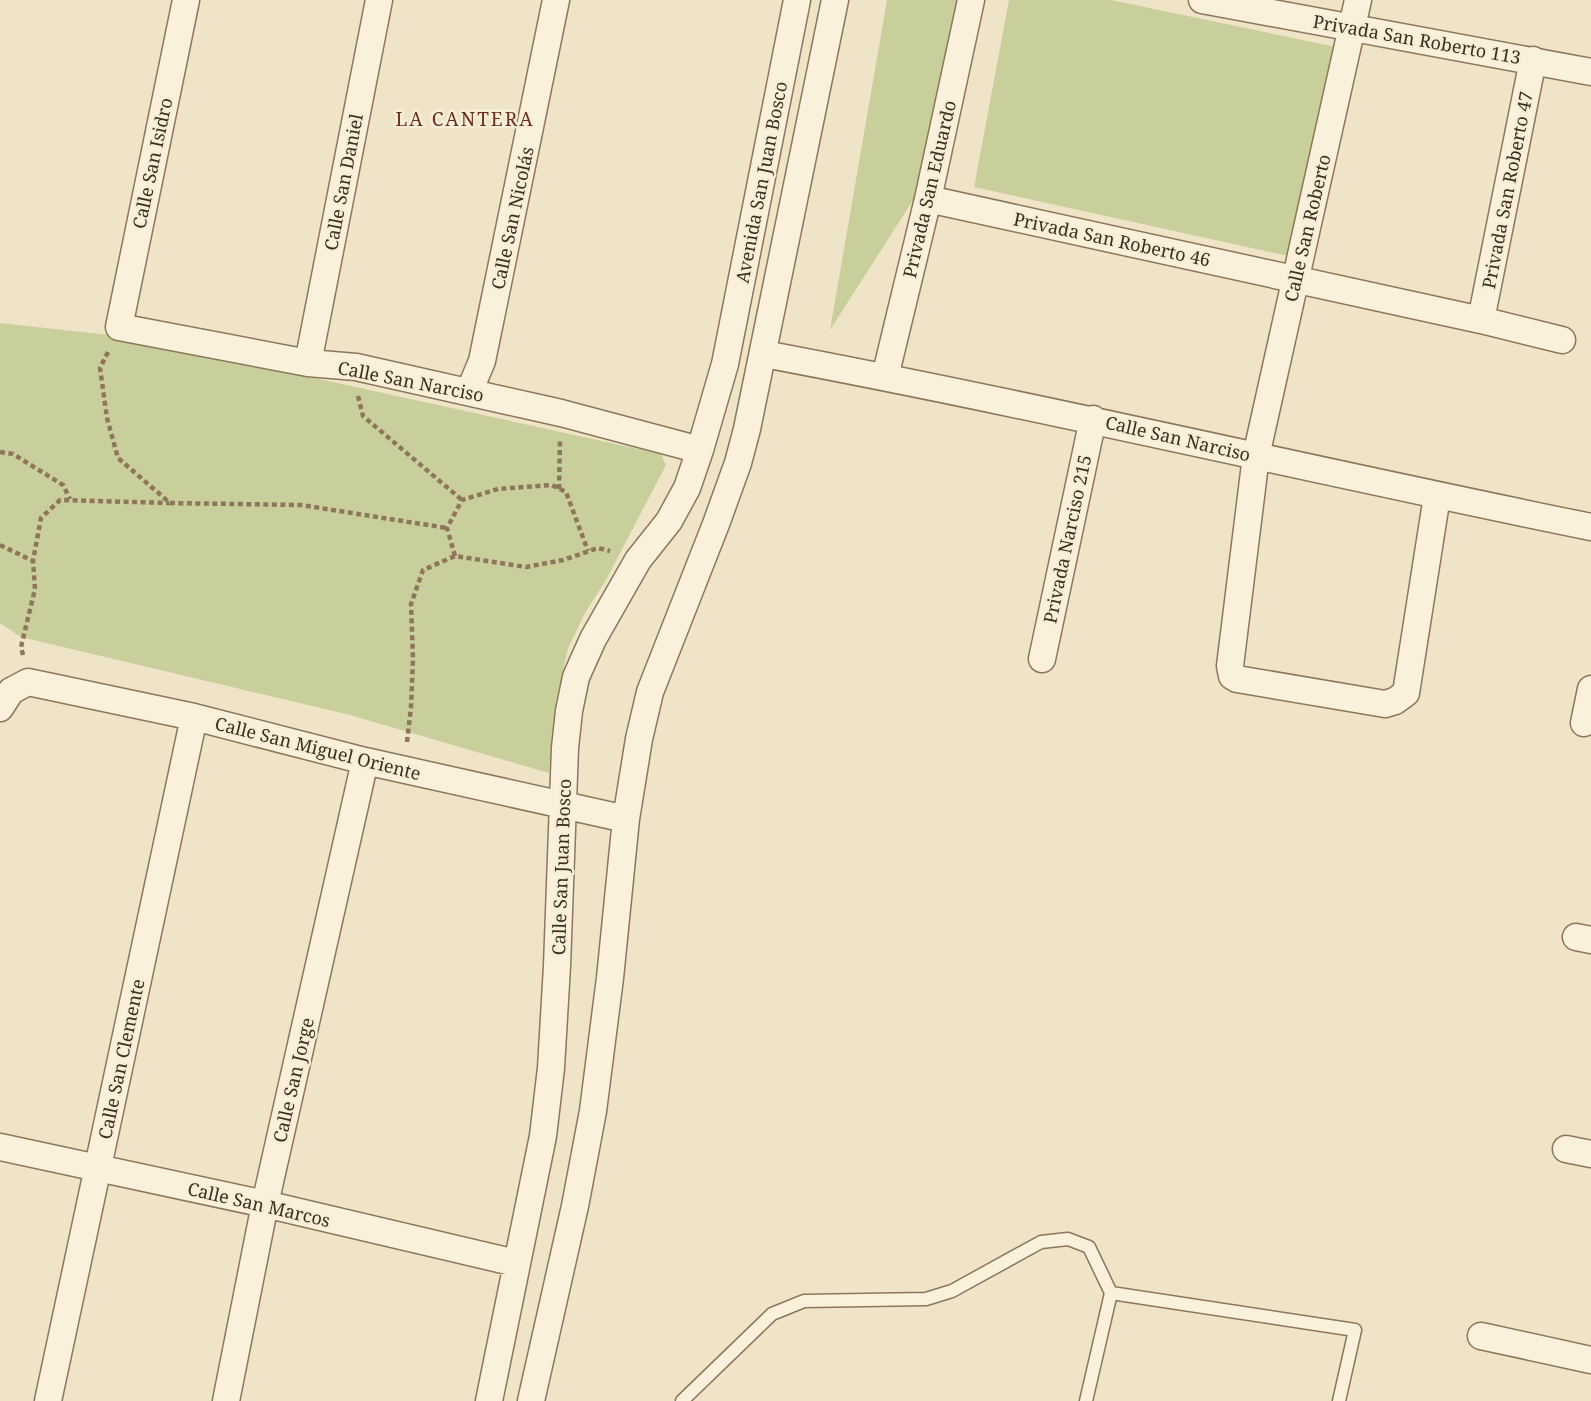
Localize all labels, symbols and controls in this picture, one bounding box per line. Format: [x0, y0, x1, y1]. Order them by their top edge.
street label: Privada San Roberto 113 [1311, 9, 1523, 69]
street label: Avenida San Juan Bosco [730, 79, 792, 285]
street label: Privada San Roberto 47 [1476, 89, 1538, 291]
street label: Calle San Isidro [126, 95, 178, 231]
street label: Privada San Eduardo [897, 98, 961, 280]
district label: LA CANTERA [395, 106, 535, 132]
street label: Calle San Daniel [318, 111, 368, 252]
street label: Calle San Nicolás [485, 144, 539, 292]
street label: Calle San Roberto [1278, 152, 1336, 304]
street label: Privada San Roberto 46 [1011, 206, 1213, 272]
street label: Calle San Narciso [336, 355, 486, 407]
street label: Calle San Narciso [1103, 410, 1253, 466]
street label: Privada Narciso 215 [1037, 452, 1097, 626]
street label: Calle San Miguel Oriente [213, 711, 423, 785]
street label: Calle San Juan Bosco [546, 778, 576, 956]
street label: Calle San Clemente [92, 977, 150, 1141]
street label: Calle San Jorge [267, 1015, 319, 1145]
street label: Calle San Marcos [185, 1176, 333, 1232]

